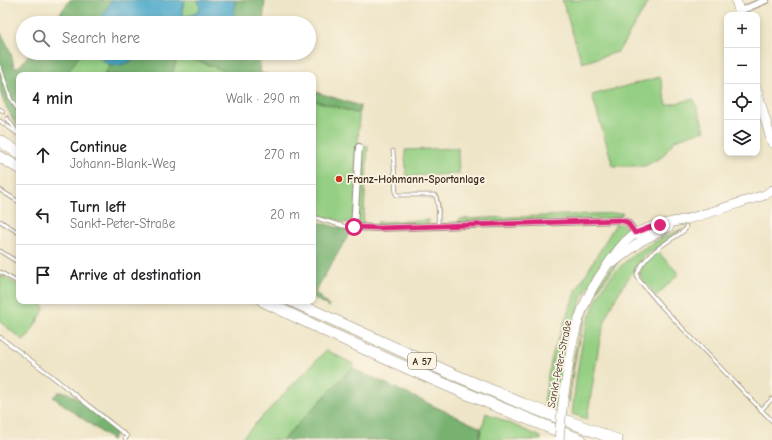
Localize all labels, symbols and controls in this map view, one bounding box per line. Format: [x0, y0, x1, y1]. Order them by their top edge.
map controls [724, 12, 760, 156]
button: + [724, 12, 760, 48]
search box [16, 16, 316, 60]
icon: search [30, 27, 52, 49]
text: Search here [62, 29, 140, 47]
button: − [724, 48, 760, 84]
button: locate [724, 84, 760, 120]
text: 4 min [32, 89, 73, 108]
text: Walk · 290 m [226, 91, 300, 106]
button: layers [724, 120, 760, 156]
text: Continue [70, 138, 127, 156]
icon: ahead [32, 144, 54, 166]
text: 270 m [264, 147, 300, 162]
text: Johann-Blank-Weg [70, 156, 176, 171]
place label: Franz-Hohmann-Sportanlage [347, 173, 485, 186]
marker: Franz-Hohmann-Sportanlage [334, 174, 344, 184]
text: Turn left [70, 198, 126, 216]
icon: left [32, 204, 54, 226]
text: 20 m [270, 207, 300, 222]
text: Sankt-Peter-Straße [70, 216, 175, 231]
route end [651, 216, 669, 234]
route start [345, 218, 363, 236]
icon: arrive [32, 264, 54, 286]
text: Arrive at destination [70, 266, 201, 284]
street label: Sankt-Peter-Straße [545, 319, 574, 409]
road number: A 57 [408, 353, 436, 369]

